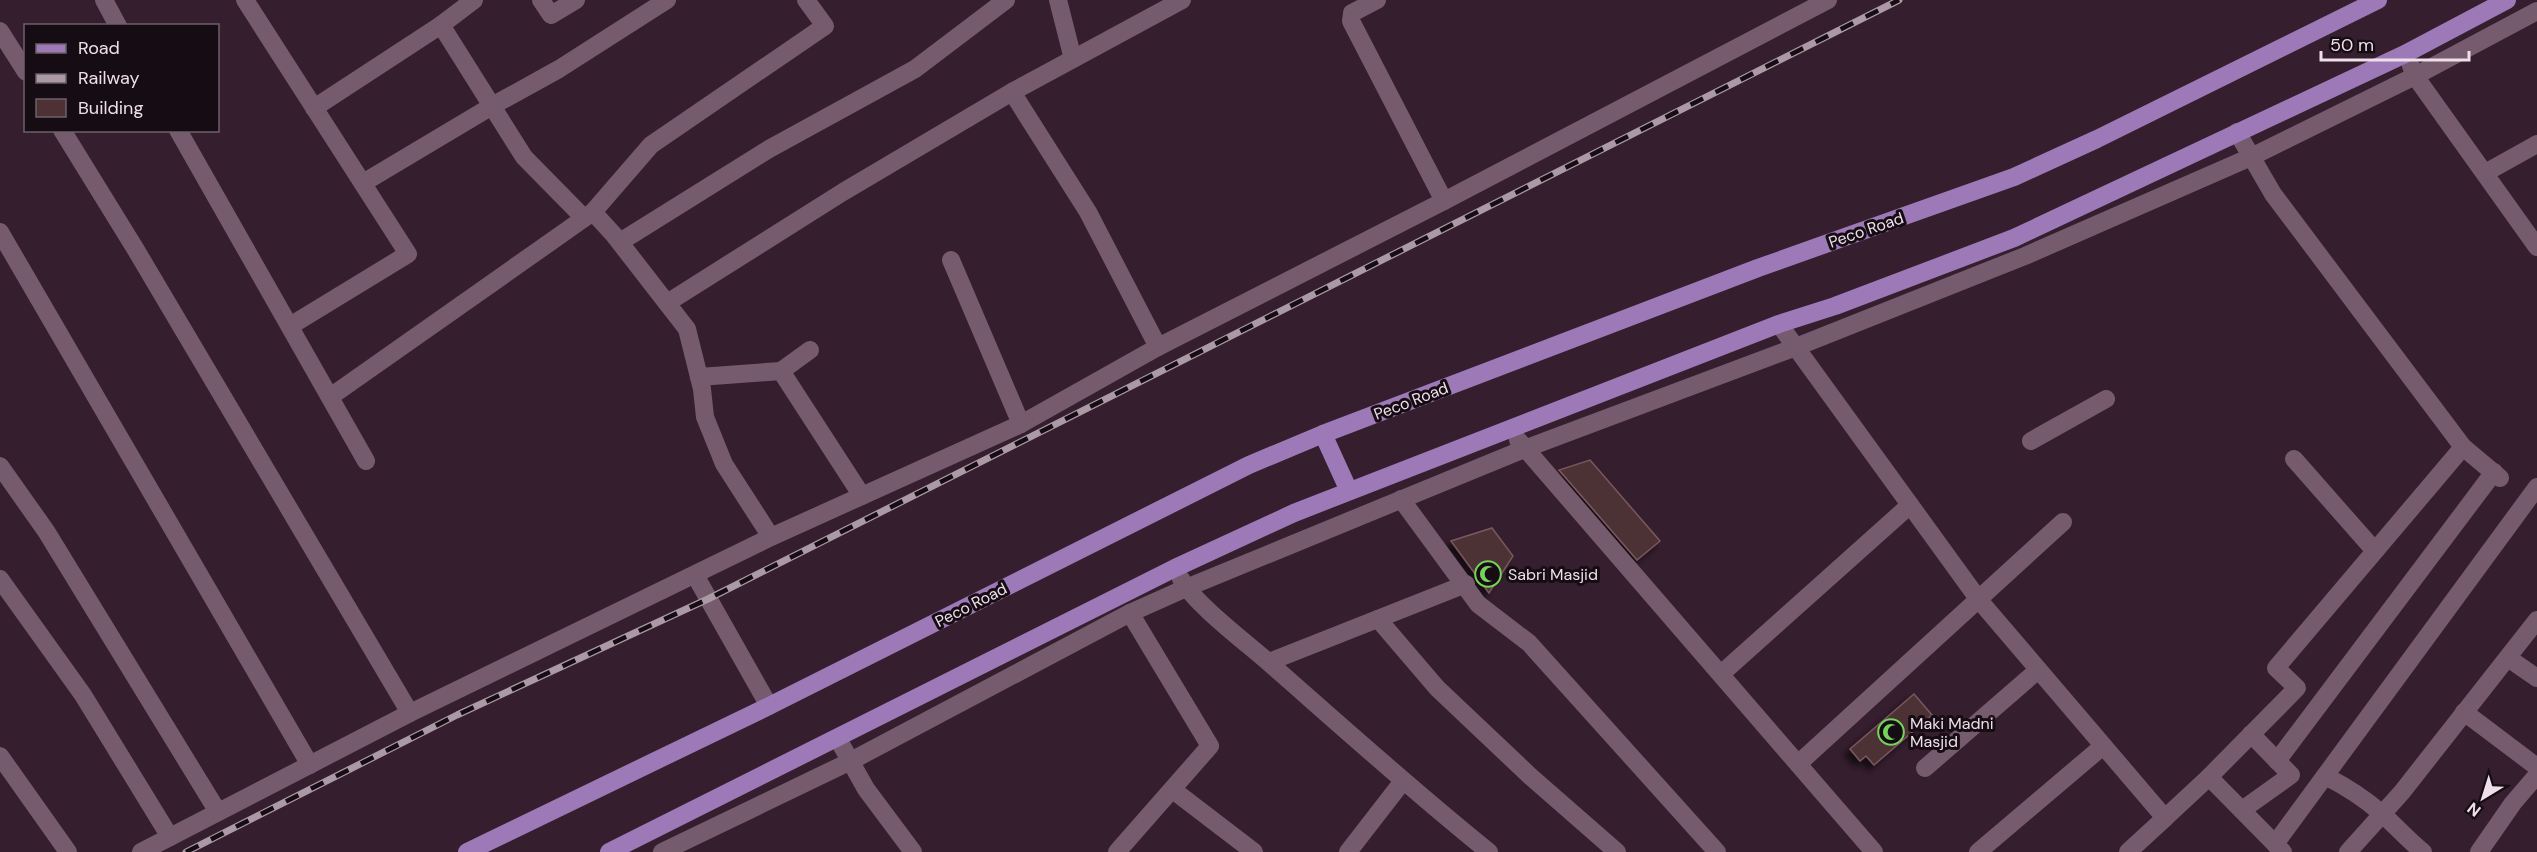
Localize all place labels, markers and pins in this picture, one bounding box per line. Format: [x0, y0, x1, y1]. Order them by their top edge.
mosque icon: Sabri Masjid [1473, 559, 1503, 589]
place label: Sabri Masjid [1508, 564, 1598, 585]
place label: Maki Madni Masjid [1910, 713, 1994, 752]
mosque icon: Maki Madni Masjid [1876, 717, 1906, 747]

